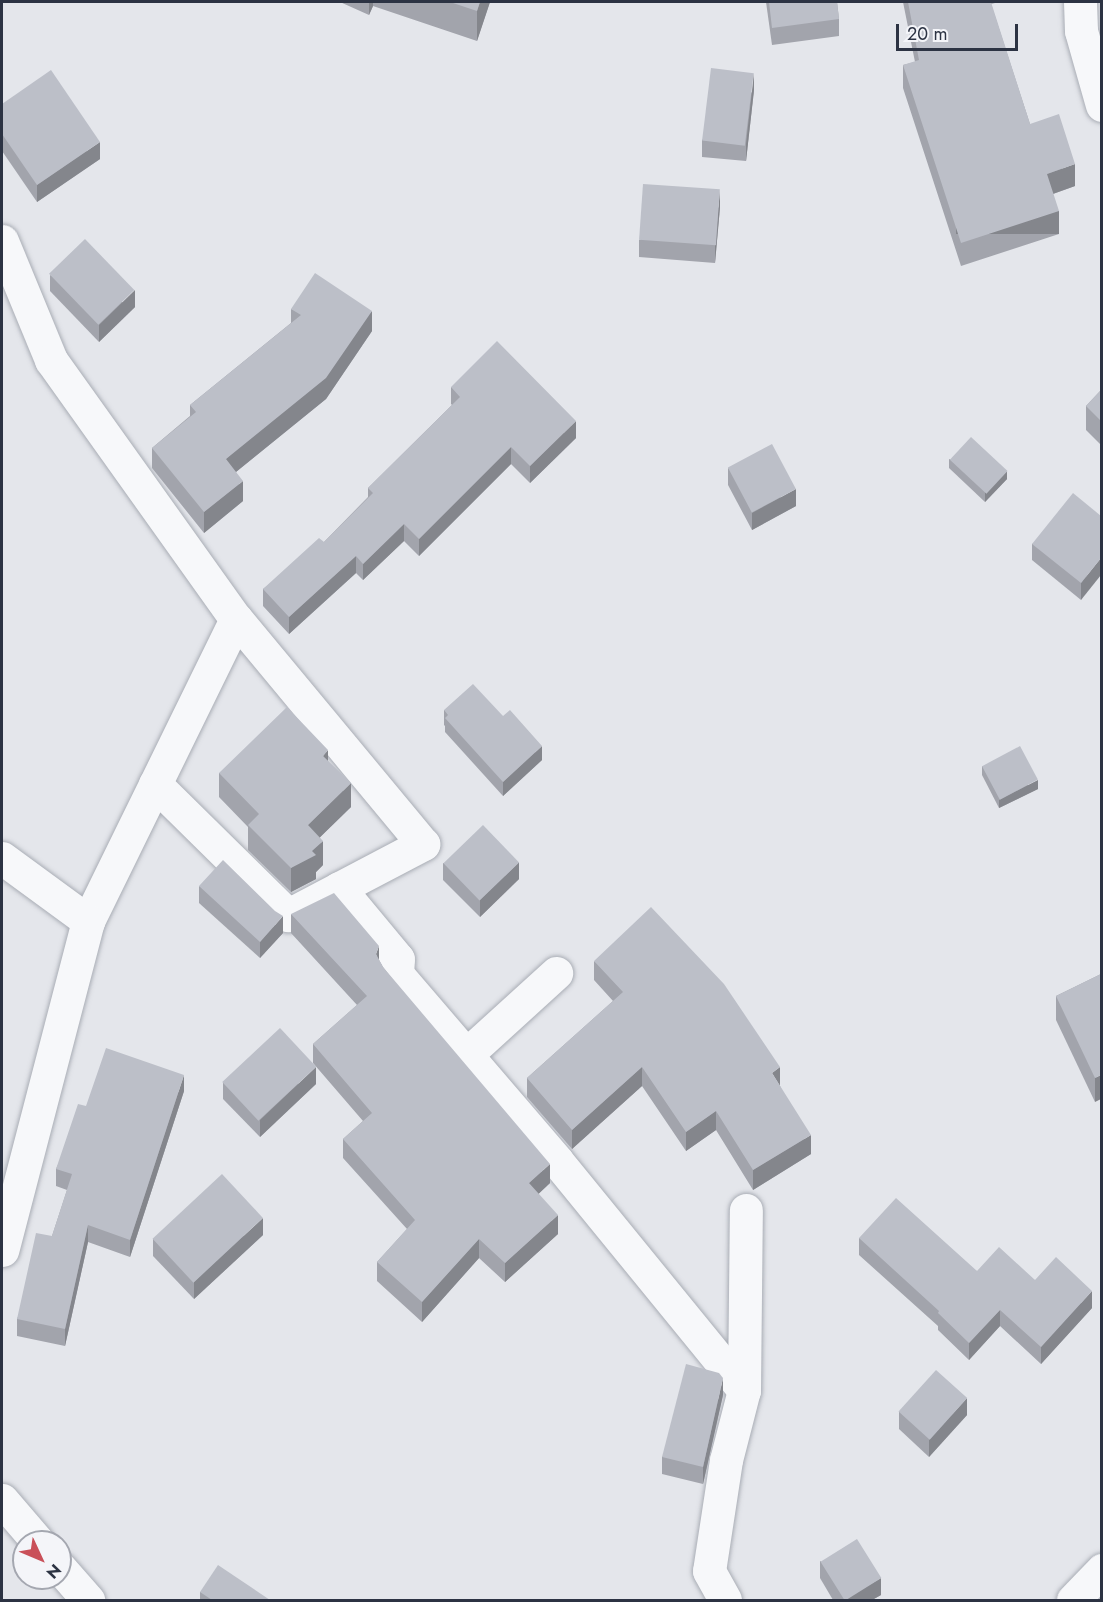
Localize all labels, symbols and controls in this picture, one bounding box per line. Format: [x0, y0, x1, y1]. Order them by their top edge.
scale bar [899, 12, 1020, 50]
text: 20 m [907, 21, 947, 47]
north arrow [12, 1530, 72, 1590]
text: N [41, 1559, 67, 1584]

